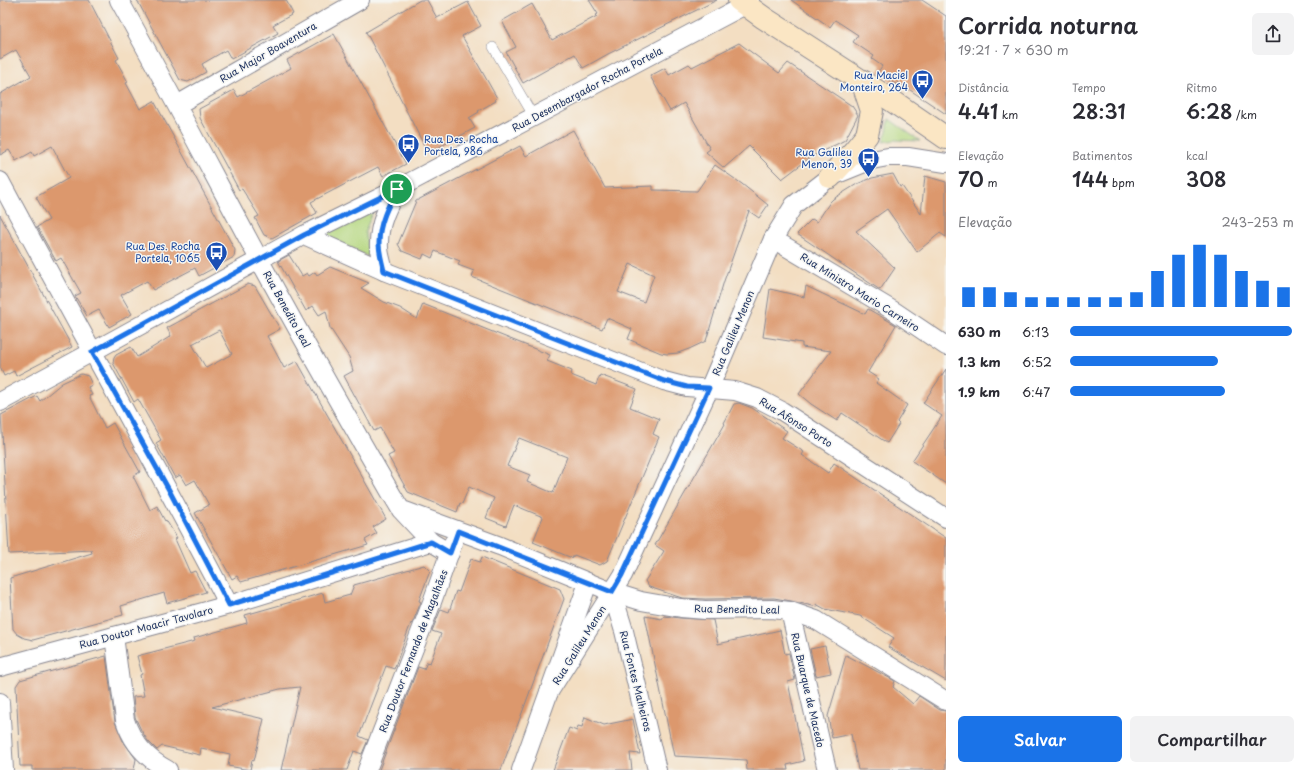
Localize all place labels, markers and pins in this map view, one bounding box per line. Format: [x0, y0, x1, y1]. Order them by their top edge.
place label: Rua Maciel Monteiro, 264 [840, 67, 908, 94]
bus stop icon: Rua Maciel Monteiro, 264 [910, 68, 936, 101]
place label: Rua Des. Rocha Portela, 986 [424, 131, 499, 158]
bus stop icon: Rua Des. Rocha Portela, 986 [396, 132, 422, 165]
place label: Rua Galileu Menon, 39 [796, 144, 852, 171]
bus stop icon: Rua Galileu Menon, 39 [855, 145, 881, 178]
pin [380, 172, 414, 206]
place label: Rua Des. Rocha Portela, 1065 [126, 238, 201, 265]
bus stop icon: Rua Des. Rocha Portela, 1065 [203, 239, 229, 272]

